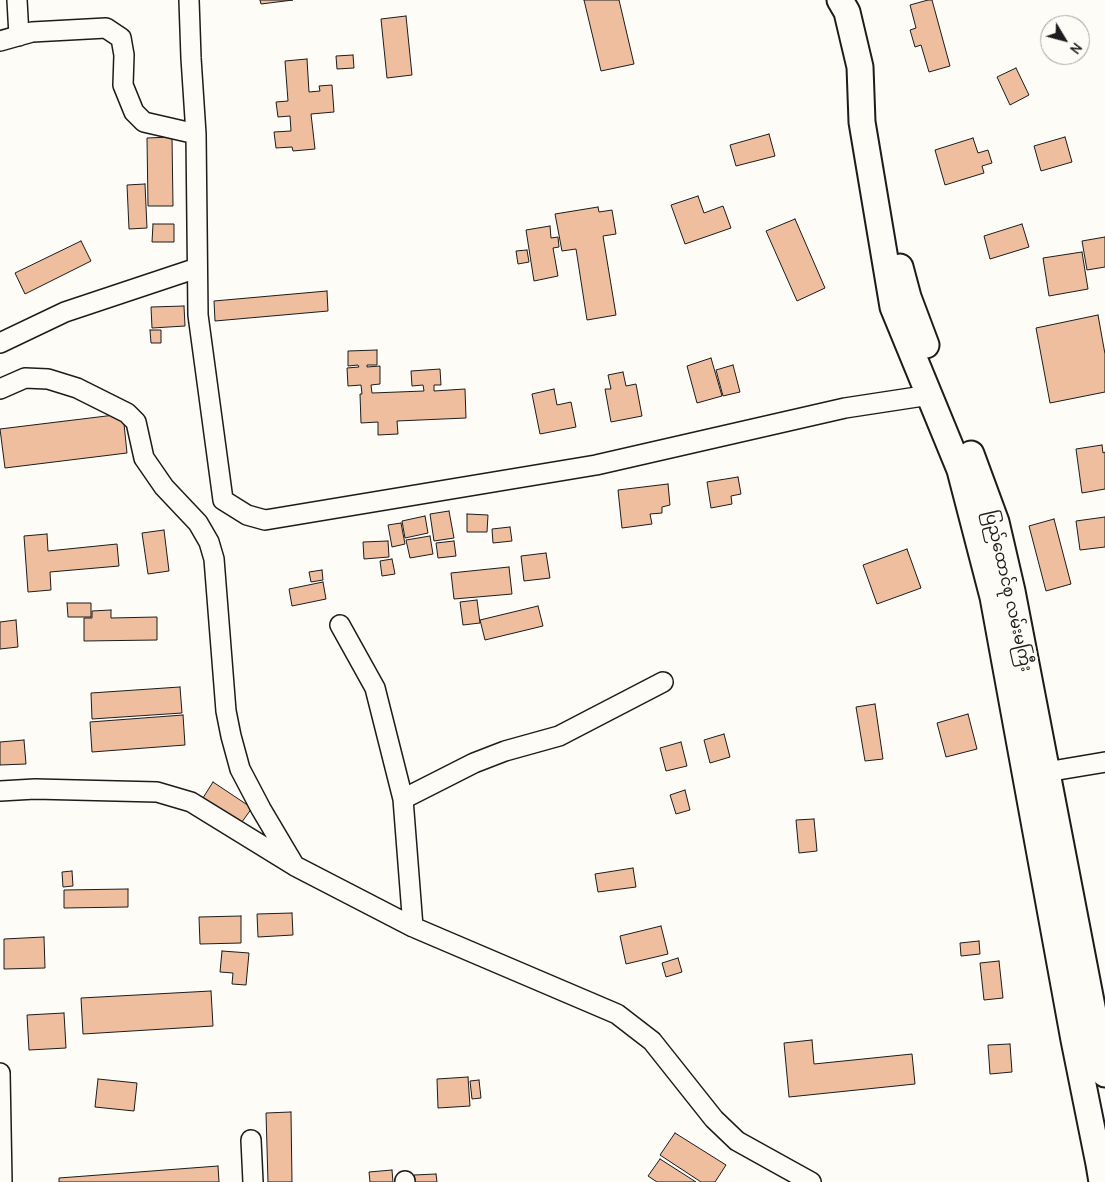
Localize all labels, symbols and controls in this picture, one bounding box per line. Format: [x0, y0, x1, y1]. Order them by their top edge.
north arrow [1040, 15, 1090, 65]
text: N [1066, 39, 1086, 58]
street label: ပြည်ထောင်စု လမ်းမကြီး [980, 509, 1036, 673]

